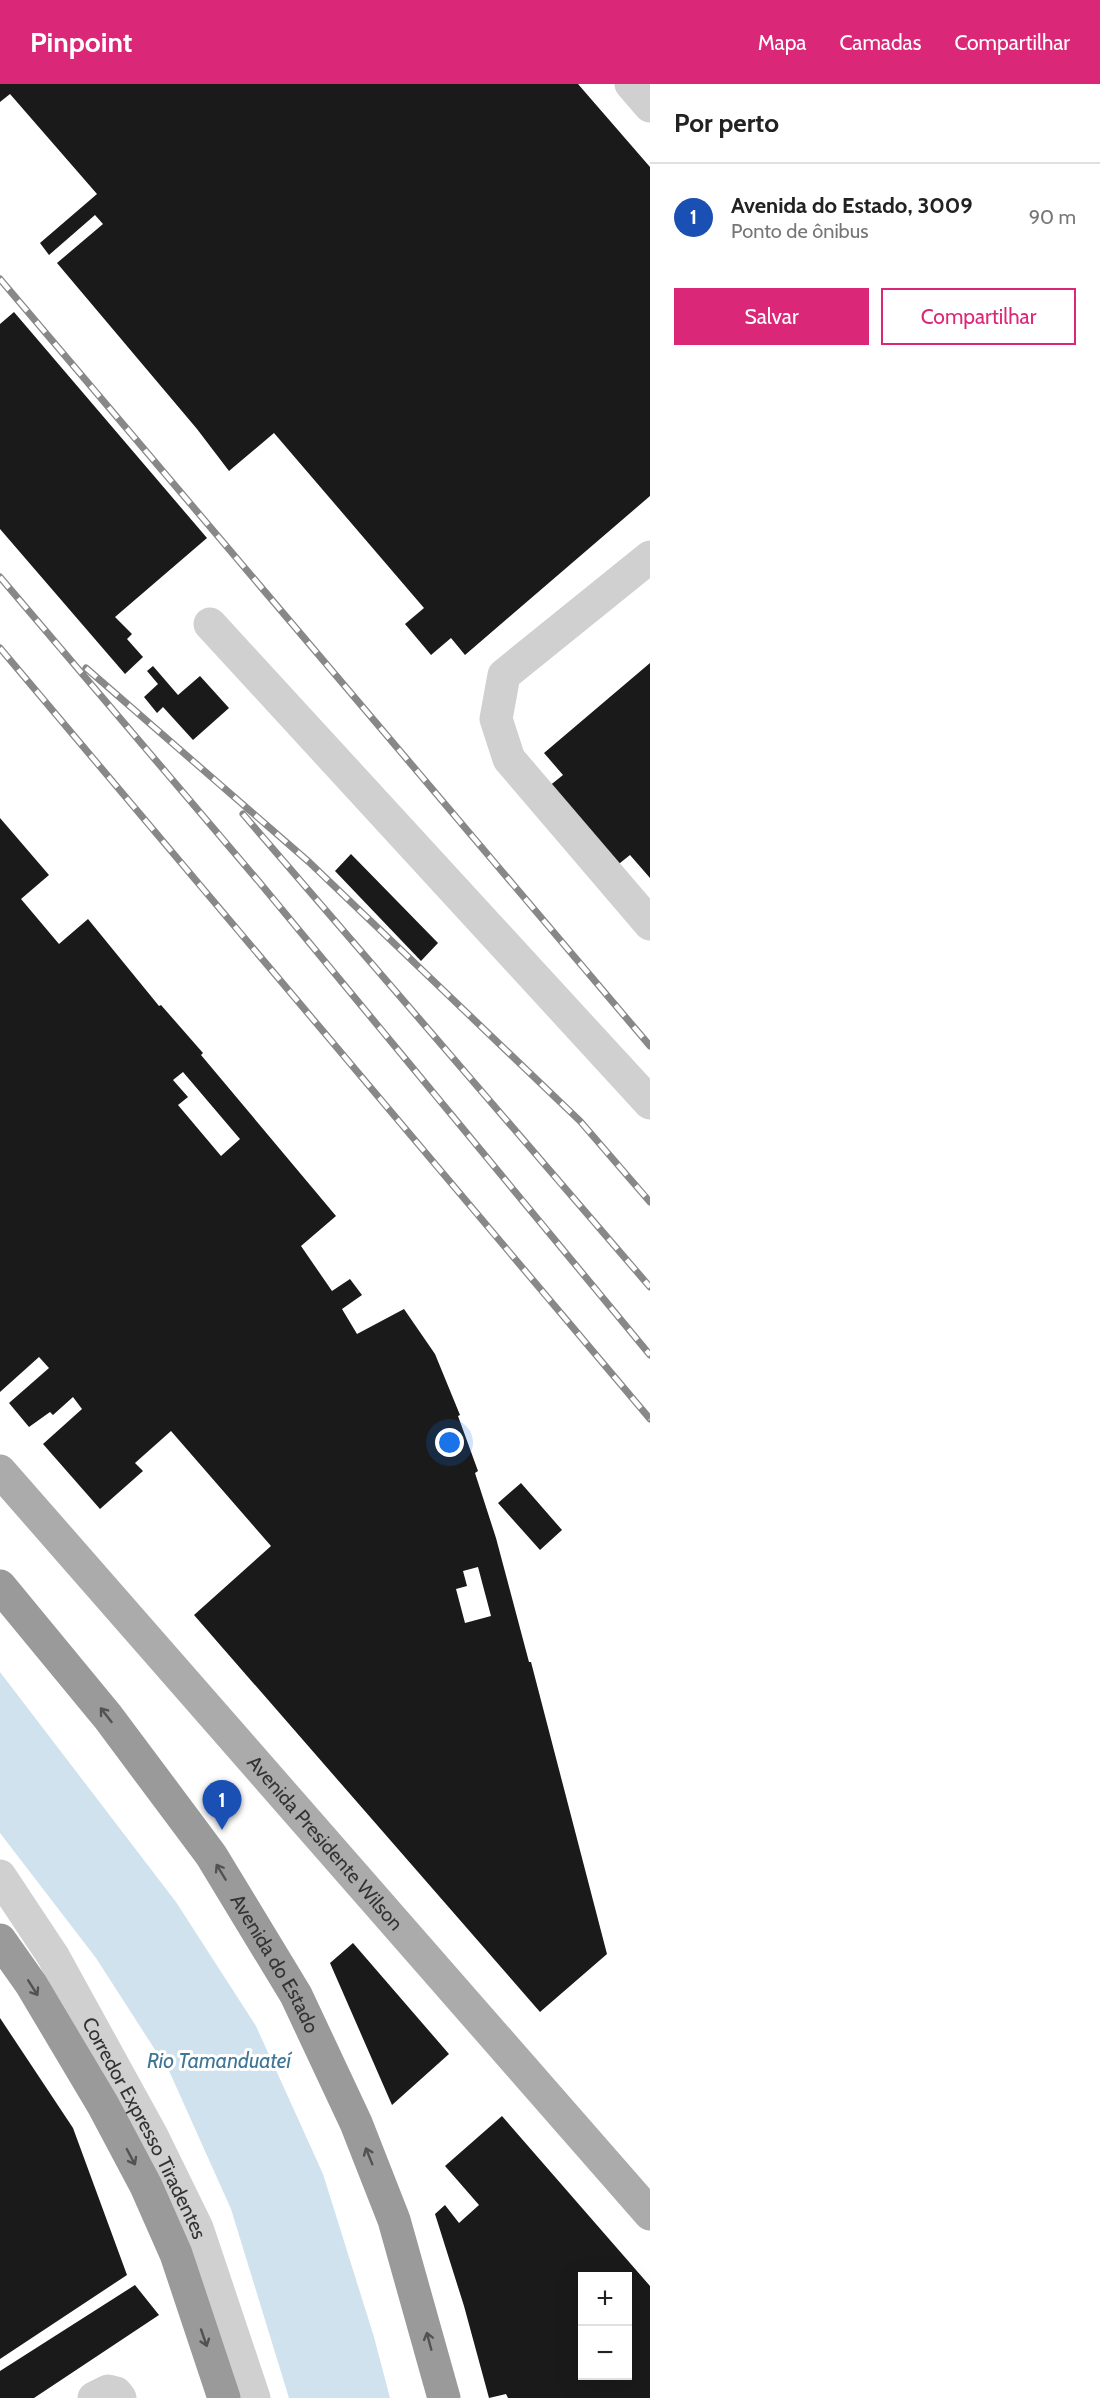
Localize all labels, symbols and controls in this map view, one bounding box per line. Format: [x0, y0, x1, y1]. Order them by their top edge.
text: Pinpoint [30, 25, 132, 59]
text: Mapa [758, 30, 806, 55]
text: Camadas [839, 30, 921, 55]
text: Compartilhar [954, 30, 1070, 55]
text: Por perto [674, 107, 779, 139]
text: Avenida do Estado, 3009 [731, 192, 973, 219]
text: 1 [690, 205, 697, 229]
text: 90 m [1029, 205, 1076, 229]
text: Ponto de ônibus [731, 219, 868, 243]
button: Salvar [674, 288, 869, 345]
button: Compartilhar [881, 288, 1076, 345]
your location [435, 1428, 464, 1457]
one-way arrow [99, 1707, 112, 1723]
street label: Avenida Presidente Wilson [242, 1750, 408, 1935]
pin: 1 [202, 1780, 242, 1830]
one-way arrow [215, 1864, 227, 1881]
street label: Avenida do Estado [226, 1890, 324, 2037]
one-way arrow [27, 1980, 40, 1997]
street label: Corredor Expresso Tiradentes [77, 2013, 212, 2242]
water label: Rio Tamanduateí [147, 2048, 292, 2073]
one-way arrow [363, 2147, 374, 2166]
one-way arrow [125, 2148, 137, 2165]
map controls [578, 2272, 632, 2380]
button: + [578, 2272, 632, 2326]
button: − [578, 2326, 632, 2380]
one-way arrow [199, 2328, 210, 2347]
one-way arrow [423, 2332, 434, 2351]

